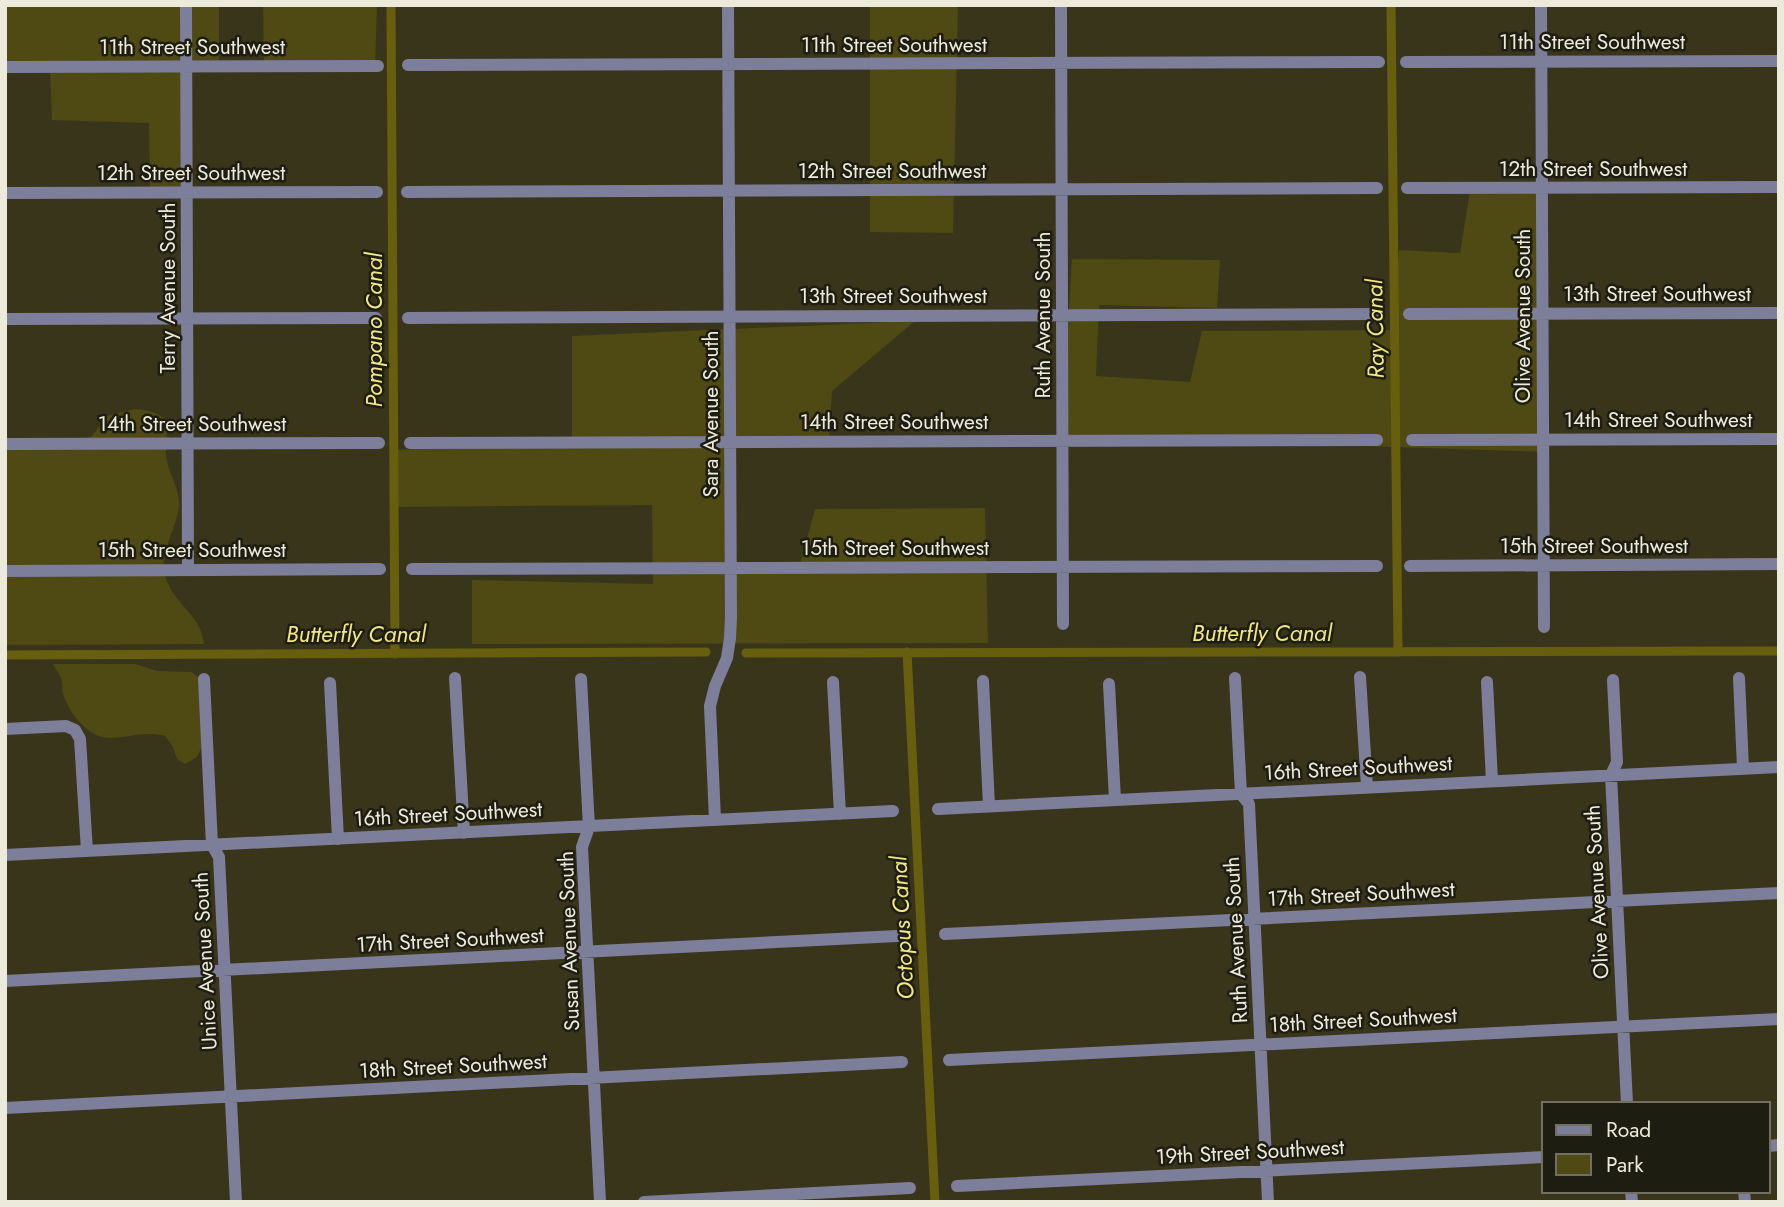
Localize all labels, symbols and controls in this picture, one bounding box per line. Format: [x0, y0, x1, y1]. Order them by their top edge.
street label: 11th Street Southwest [1499, 27, 1685, 57]
street label: 11th Street Southwest [801, 30, 987, 60]
street label: 11th Street Southwest [99, 32, 285, 62]
street label: 12th Street Southwest [1499, 154, 1687, 184]
street label: 12th Street Southwest [798, 156, 986, 186]
street label: 12th Street Southwest [97, 158, 285, 188]
street label: Terry Avenue South [153, 203, 183, 373]
street label: Olive Avenue South [1508, 229, 1538, 403]
street label: Ruth Avenue South [1028, 232, 1058, 398]
water label: Pompano Canal [357, 252, 391, 407]
water label: Ray Canal [1357, 278, 1393, 379]
street label: 13th Street Southwest [1563, 279, 1751, 309]
street label: 13th Street Southwest [799, 281, 987, 311]
street label: Sara Avenue South [696, 331, 726, 498]
street label: 14th Street Southwest [1564, 405, 1752, 435]
street label: 14th Street Southwest [800, 407, 988, 437]
street label: 14th Street Southwest [98, 409, 286, 439]
street label: 15th Street Southwest [1500, 531, 1688, 561]
street label: 15th Street Southwest [801, 533, 989, 563]
street label: 15th Street Southwest [98, 535, 286, 565]
water label: Butterfly Canal [1192, 616, 1333, 650]
water label: Butterfly Canal [286, 617, 427, 651]
street label: 16th Street Southwest [1263, 748, 1453, 788]
street label: 16th Street Southwest [353, 794, 543, 834]
street label: Olive Avenue South [1577, 804, 1617, 980]
street label: Susan Avenue South [551, 850, 587, 1032]
water label: Octopus Canal [881, 854, 923, 1001]
street label: Ruth Avenue South [1217, 856, 1255, 1024]
street label: Unice Avenue South [185, 871, 225, 1051]
street label: 17th Street Southwest [1267, 874, 1455, 914]
street label: 17th Street Southwest [356, 920, 544, 960]
street label: 18th Street Southwest [1268, 1000, 1458, 1040]
street label: 18th Street Southwest [358, 1046, 548, 1086]
legend [1542, 1102, 1770, 1193]
text: Road [1606, 1115, 1651, 1145]
street label: 19th Street Southwest [1155, 1132, 1345, 1172]
text: Park [1606, 1150, 1644, 1180]

